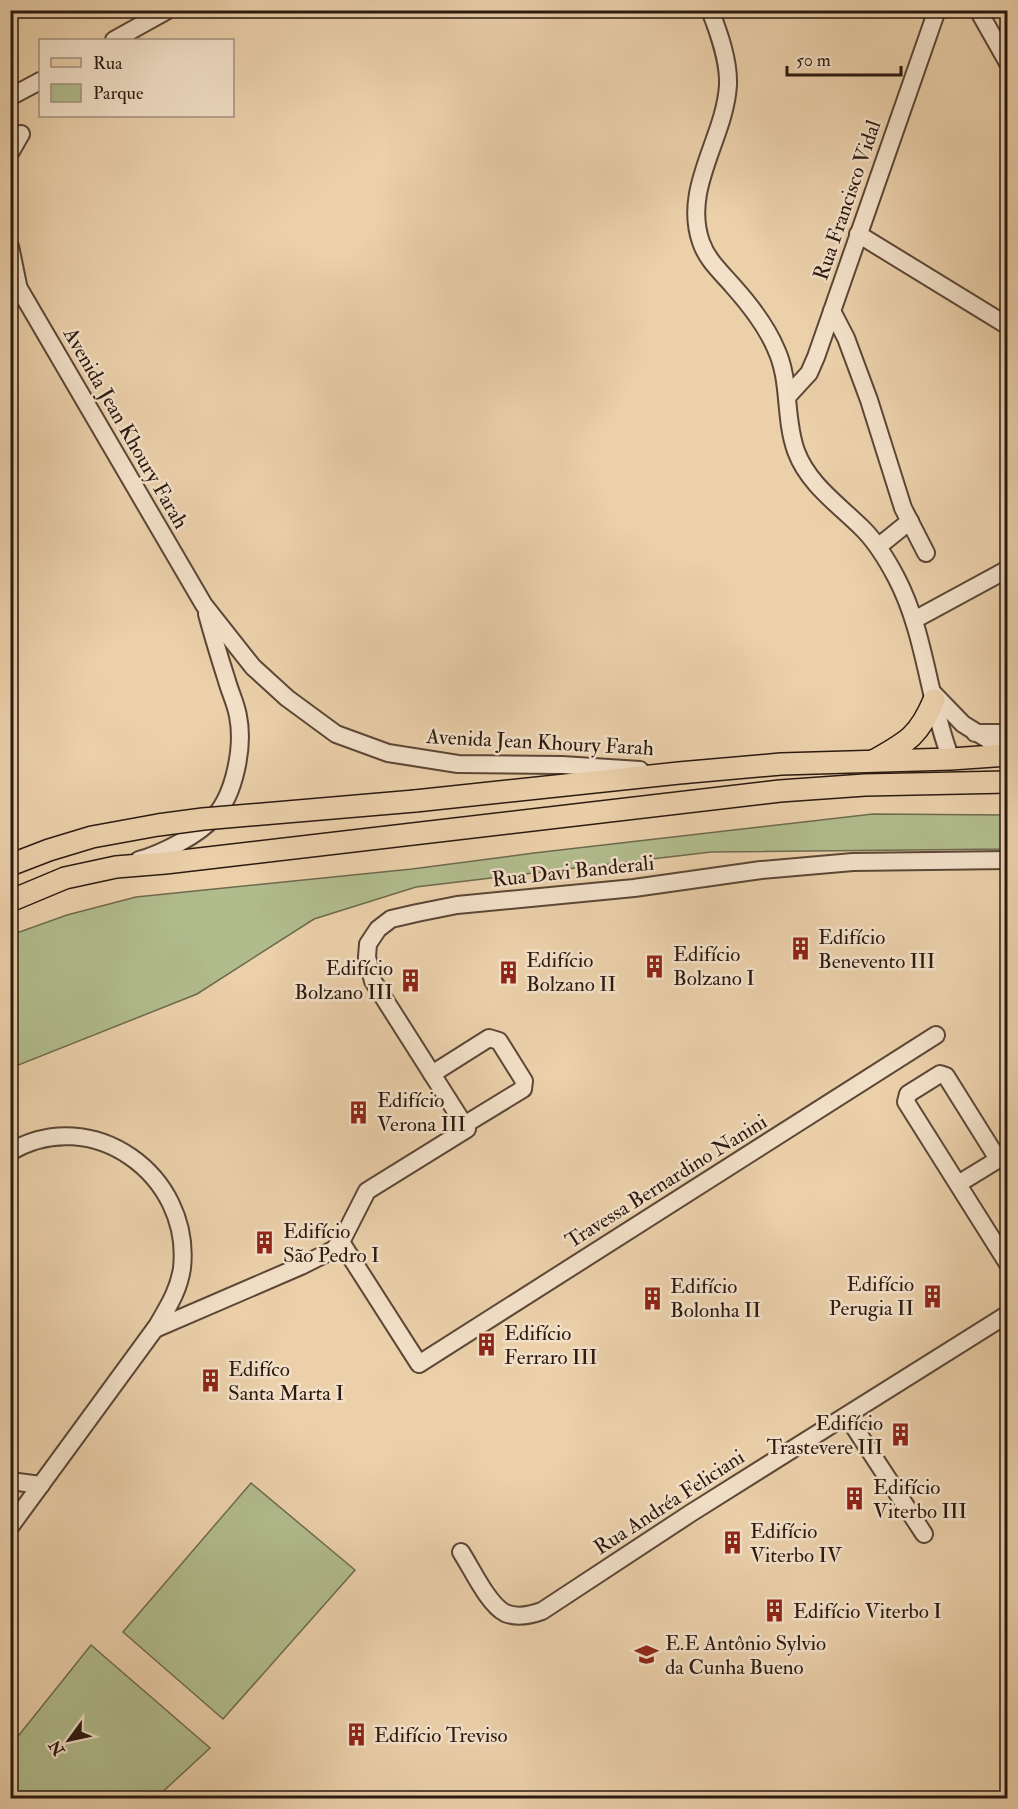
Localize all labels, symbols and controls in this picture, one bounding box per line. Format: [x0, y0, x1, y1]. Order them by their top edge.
legend [39, 39, 234, 117]
scale bar [787, 39, 901, 77]
text: 50 m [796, 49, 831, 72]
text: Rua [93, 52, 123, 75]
text: Parque [93, 82, 144, 105]
street label: Rua Francisco Vidal [807, 116, 888, 284]
street label: Avenida Jean Khoury Farah [56, 322, 194, 534]
street label: Avenida Jean Khoury Farah [425, 723, 654, 762]
street label: Rua Davi Banderali [491, 850, 656, 893]
place label: Edifício Benevento III [818, 924, 935, 975]
building icon: Edifício Benevento III [787, 936, 813, 962]
place label: Edifício Bolzano I [673, 941, 755, 992]
place label: Edifício Bolzano II [526, 947, 616, 998]
building icon: Edifício Bolzano I [642, 953, 668, 979]
place label: Edifício Bolzano III [294, 955, 393, 1006]
building icon: Edifício Bolzano II [495, 959, 521, 985]
building icon: Edifício Bolzano III [398, 967, 424, 993]
place label: Edifício Verona III [377, 1087, 466, 1138]
building icon: Edifício Verona III [346, 1099, 372, 1125]
street label: Travessa Bernardino Nanini [560, 1108, 773, 1255]
place label: Edifício São Pedro I [283, 1218, 379, 1269]
building icon: Edifício São Pedro I [252, 1230, 278, 1256]
place label: Edifício Perugia II [829, 1271, 914, 1322]
place label: Edifício Bolonha II [670, 1273, 761, 1324]
building icon: Edifício Perugia II [919, 1283, 945, 1309]
building icon: Edifício Bolonha II [639, 1285, 665, 1311]
place label: Edifício Ferraro III [504, 1320, 597, 1371]
building icon: Edifício Ferraro III [473, 1332, 499, 1358]
place label: Edifíco Santa Marta I [228, 1356, 344, 1407]
building icon: Edifíco Santa Marta I [197, 1368, 223, 1394]
place label: Edifício Trastevere III [766, 1410, 883, 1461]
building icon: Edifício Trastevere III [888, 1422, 914, 1448]
street label: Rua Andréa Feliciani [589, 1443, 750, 1561]
place label: Edifício Viterbo III [873, 1474, 967, 1525]
building icon: Edifício Viterbo III [842, 1486, 868, 1512]
place label: Edifício Viterbo IV [750, 1518, 843, 1569]
building icon: Edifício Viterbo IV [719, 1530, 745, 1556]
building icon: Edifício Viterbo I [762, 1598, 788, 1624]
place label: Edifício Viterbo I [793, 1598, 942, 1625]
place label: E.E Antônio Sylvio da Cunha Bueno [665, 1630, 826, 1681]
school or university icon: E.E Antônio Sylvio da Cunha Bueno [634, 1642, 660, 1668]
north arrow [39, 1710, 99, 1770]
building icon: Edifício Treviso [343, 1722, 369, 1748]
place label: Edifício Treviso [374, 1722, 508, 1749]
text: N [45, 1736, 70, 1760]

